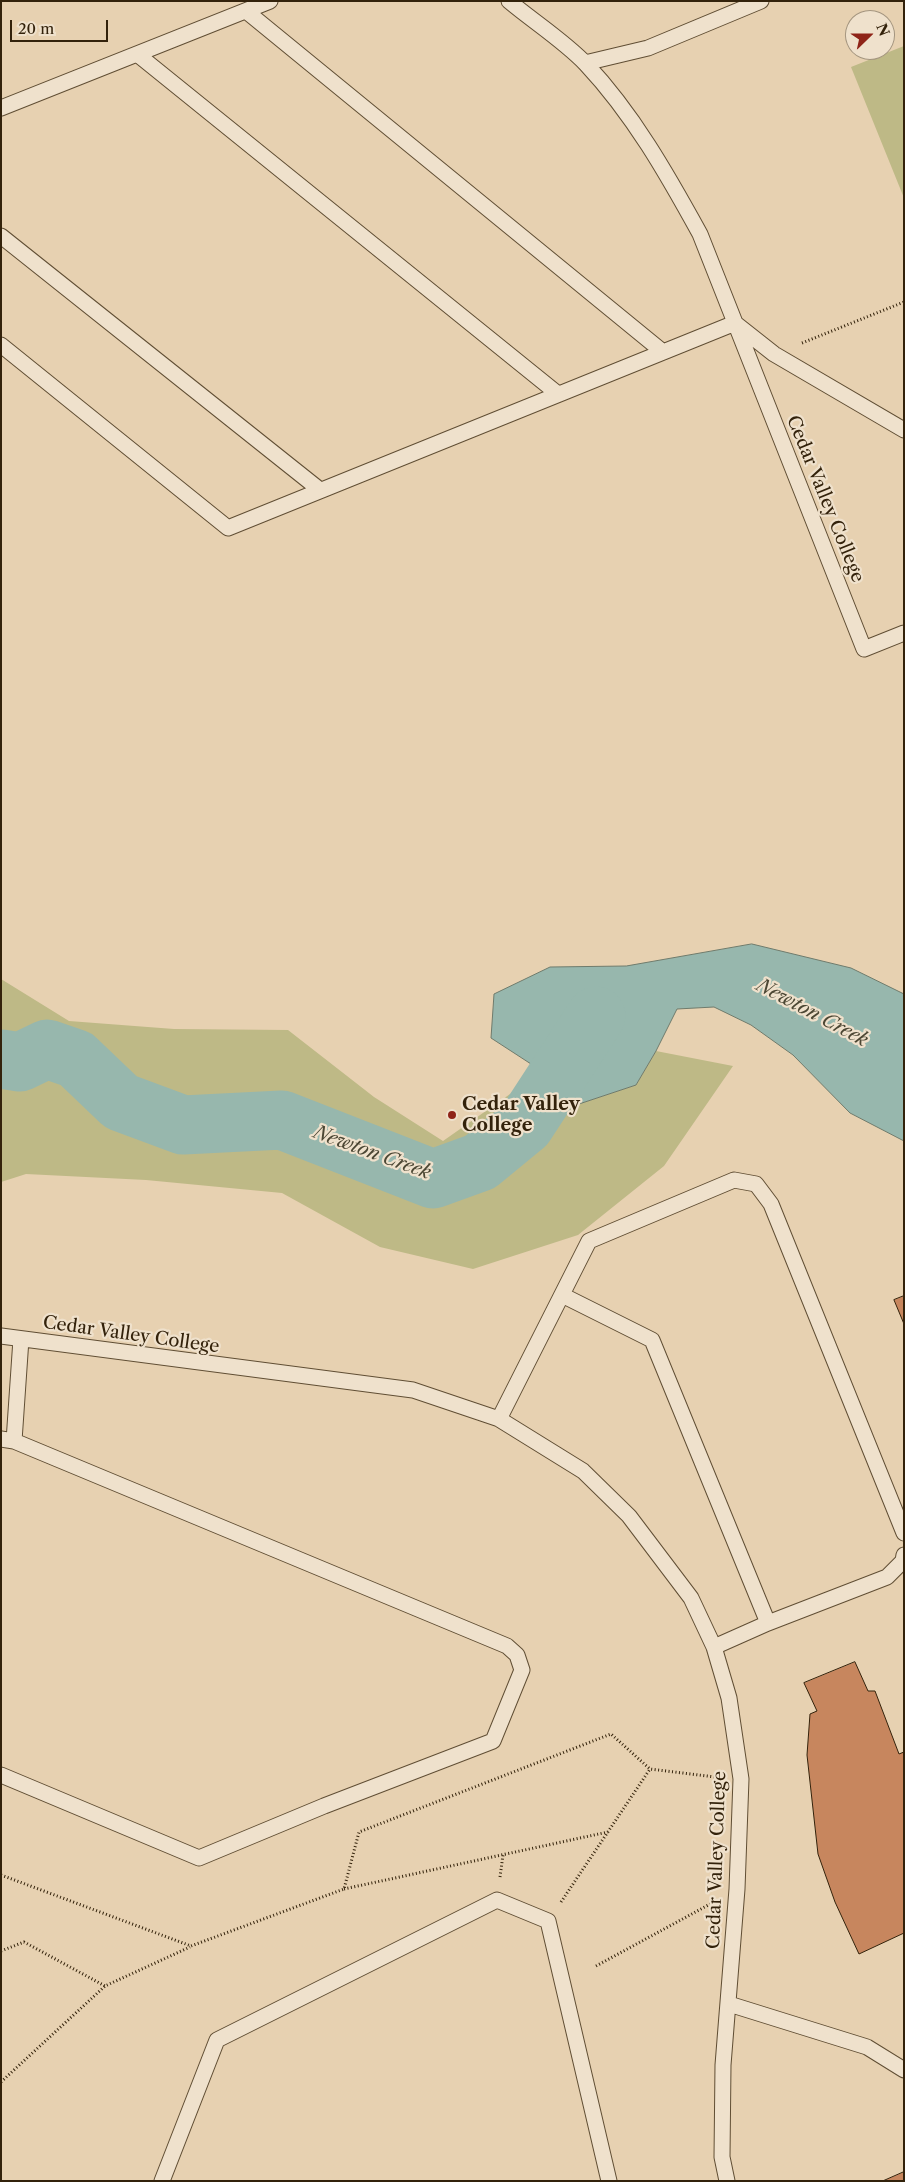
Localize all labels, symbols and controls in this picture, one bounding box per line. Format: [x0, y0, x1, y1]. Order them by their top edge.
scale bar [12, 10, 110, 42]
north arrow [845, 10, 895, 60]
text: 20 m [18, 19, 54, 38]
text: N [872, 21, 894, 39]
street label: Cedar Valley College [782, 412, 868, 586]
water label: Newton Creek [752, 974, 872, 1052]
place label: Cedar Valley College [462, 1094, 580, 1136]
marker: Cedar Valley College [446, 1109, 458, 1121]
water label: Newton Creek [310, 1121, 434, 1185]
street label: Cedar Valley College [41, 1312, 221, 1358]
street label: Cedar Valley College [703, 1771, 731, 1949]

